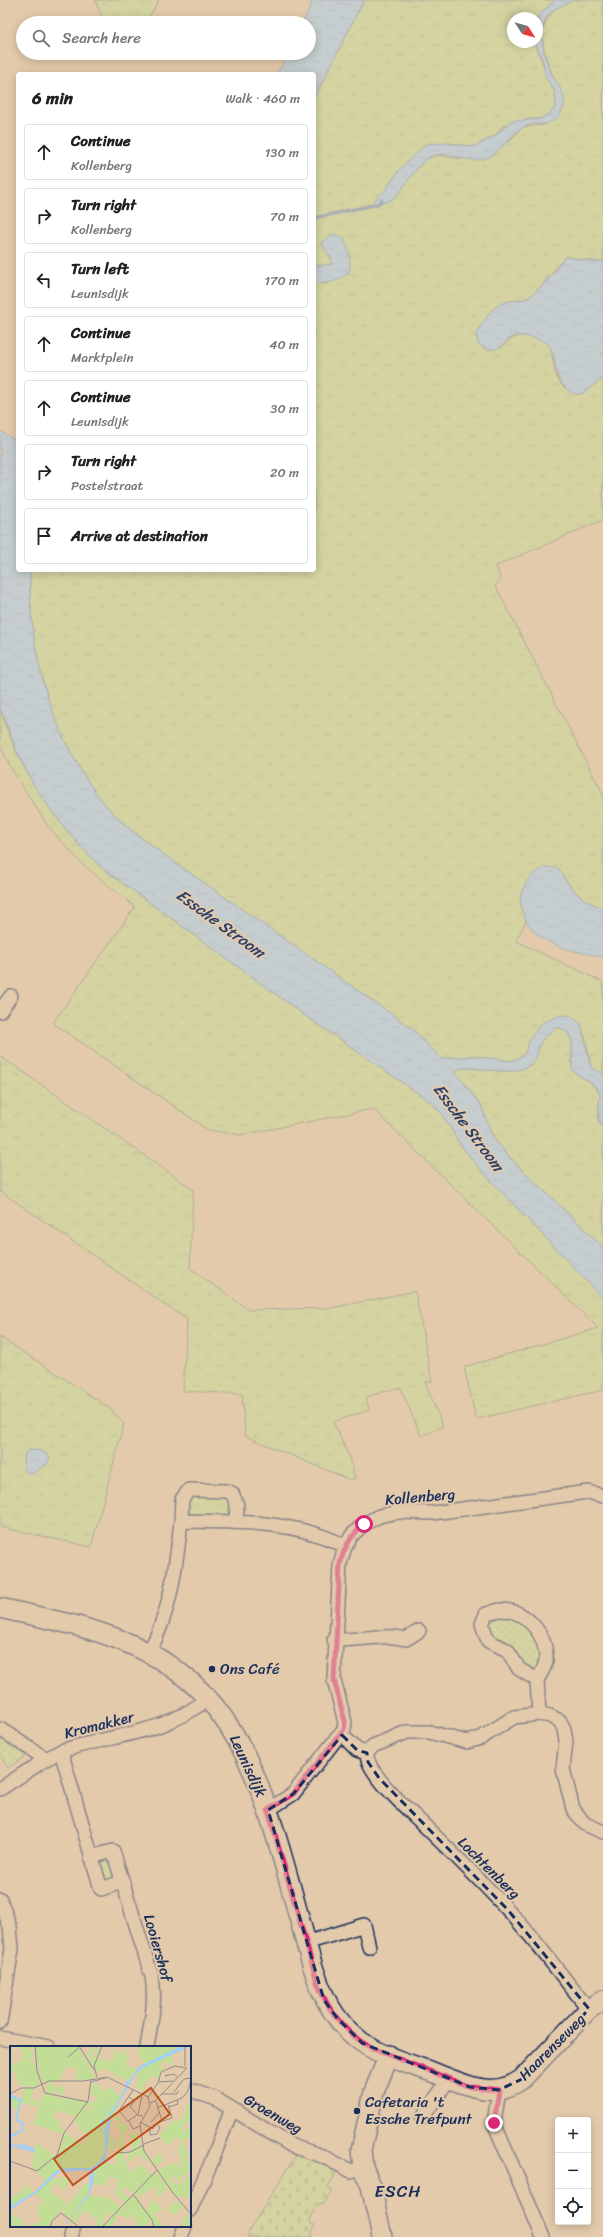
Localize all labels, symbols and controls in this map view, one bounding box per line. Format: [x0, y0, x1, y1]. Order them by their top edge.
north arrow [507, 12, 543, 48]
search box [16, 16, 316, 60]
text: Search here [62, 25, 141, 51]
icon: search [30, 27, 52, 49]
text: 6 min [32, 83, 73, 113]
text: Walk · 460 m [226, 87, 300, 110]
text: Continue [71, 128, 131, 154]
icon: ahead [33, 141, 55, 163]
text: 130 m [265, 141, 299, 164]
text: Kollenberg [71, 154, 132, 177]
text: Turn right [71, 192, 136, 218]
icon: right [33, 205, 55, 227]
text: 70 m [270, 205, 299, 228]
text: Kollenberg [71, 218, 132, 241]
text: Turn left [71, 256, 129, 282]
icon: left [33, 269, 55, 291]
text: 170 m [264, 269, 299, 292]
text: Leunisdijk [71, 282, 129, 305]
text: Continue [71, 320, 131, 346]
icon: ahead [33, 333, 55, 355]
text: 40 m [269, 333, 299, 356]
text: Marktplein [71, 346, 134, 369]
text: Continue [71, 384, 131, 410]
icon: ahead [33, 397, 55, 419]
text: 30 m [270, 397, 299, 420]
text: Leunisdijk [71, 410, 129, 433]
text: Turn right [71, 448, 136, 474]
icon: right [33, 461, 55, 483]
text: 20 m [270, 461, 299, 484]
text: Postelstraat [71, 474, 143, 497]
text: Arrive at destination [71, 523, 208, 549]
icon: arrive [33, 525, 55, 547]
water label: Essche Stroom [170, 881, 273, 967]
water label: Essche Stroom [426, 1077, 513, 1179]
street label: Kollenberg [384, 1481, 456, 1513]
route start [355, 1515, 373, 1533]
place label: Ons Café [220, 1656, 280, 1682]
marker: Ons Café [207, 1664, 217, 1674]
street label: Kromakker [61, 1704, 138, 1746]
street label: Leunisdijk [222, 1730, 274, 1802]
street label: Lochtenberg [451, 1830, 527, 1906]
street label: Looiershof [136, 1911, 181, 1987]
street label: Haarenseweg [512, 2007, 592, 2087]
inset map [10, 2046, 191, 2227]
street label: Groenweg [239, 2087, 308, 2141]
place label: Cafetaria 't Essche Trefpunt [365, 2089, 472, 2132]
marker: Cafetaria 't Essche Trefpunt [352, 2106, 362, 2116]
route end [485, 2114, 503, 2132]
map controls [555, 2117, 591, 2225]
button: + [555, 2117, 591, 2153]
button: − [555, 2153, 591, 2189]
district label: ESCH [375, 2176, 421, 2206]
button: locate [555, 2189, 591, 2225]

